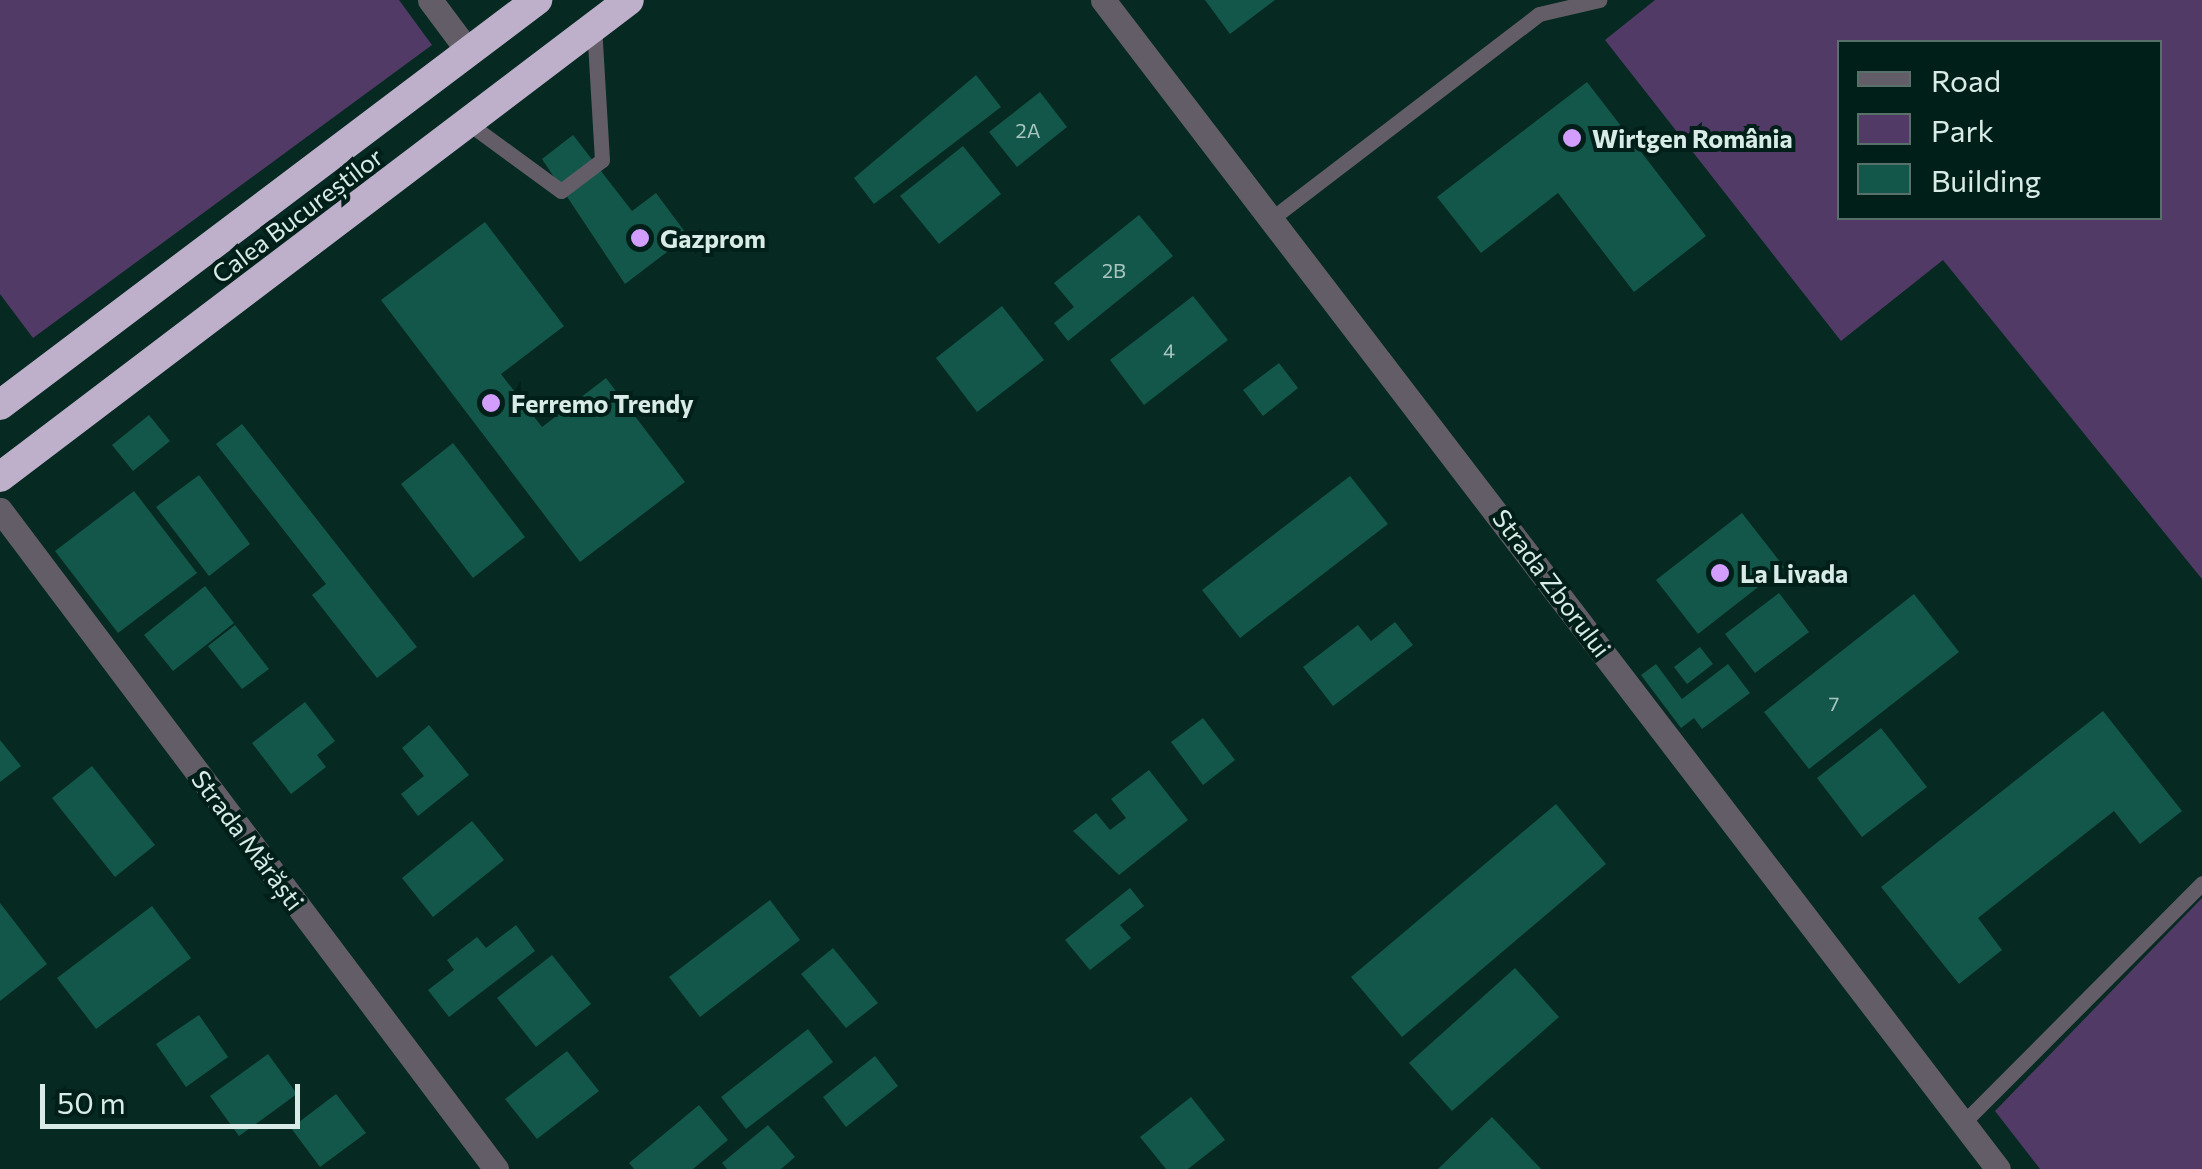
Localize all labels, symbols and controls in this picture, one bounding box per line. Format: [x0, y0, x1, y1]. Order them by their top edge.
legend [1837, 40, 2162, 220]
text: Road [1931, 61, 2001, 98]
text: Park [1931, 111, 1994, 148]
house number: 2A [1016, 118, 1040, 142]
place label: Wirtgen România [1592, 123, 1793, 153]
marker: Wirtgen România [1561, 127, 1583, 149]
street label: Calea Bucureștilor [206, 141, 388, 289]
text: Building [1931, 161, 2041, 198]
place label: Gazprom [660, 223, 766, 253]
marker: Gazprom [629, 227, 651, 249]
house number: 2B [1102, 258, 1126, 282]
house number: 4 [1163, 338, 1175, 362]
place label: Ferremo Trendy [511, 388, 694, 418]
marker: Ferremo Trendy [480, 392, 502, 414]
street label: Strada Zborului [1487, 503, 1617, 663]
place label: La Livada [1740, 558, 1848, 588]
marker: La Livada [1709, 562, 1731, 584]
house number: 7 [1829, 691, 1839, 715]
street label: Strada Mărăști [186, 764, 310, 916]
scale bar [45, 1064, 305, 1126]
text: 50 m [57, 1083, 126, 1120]

